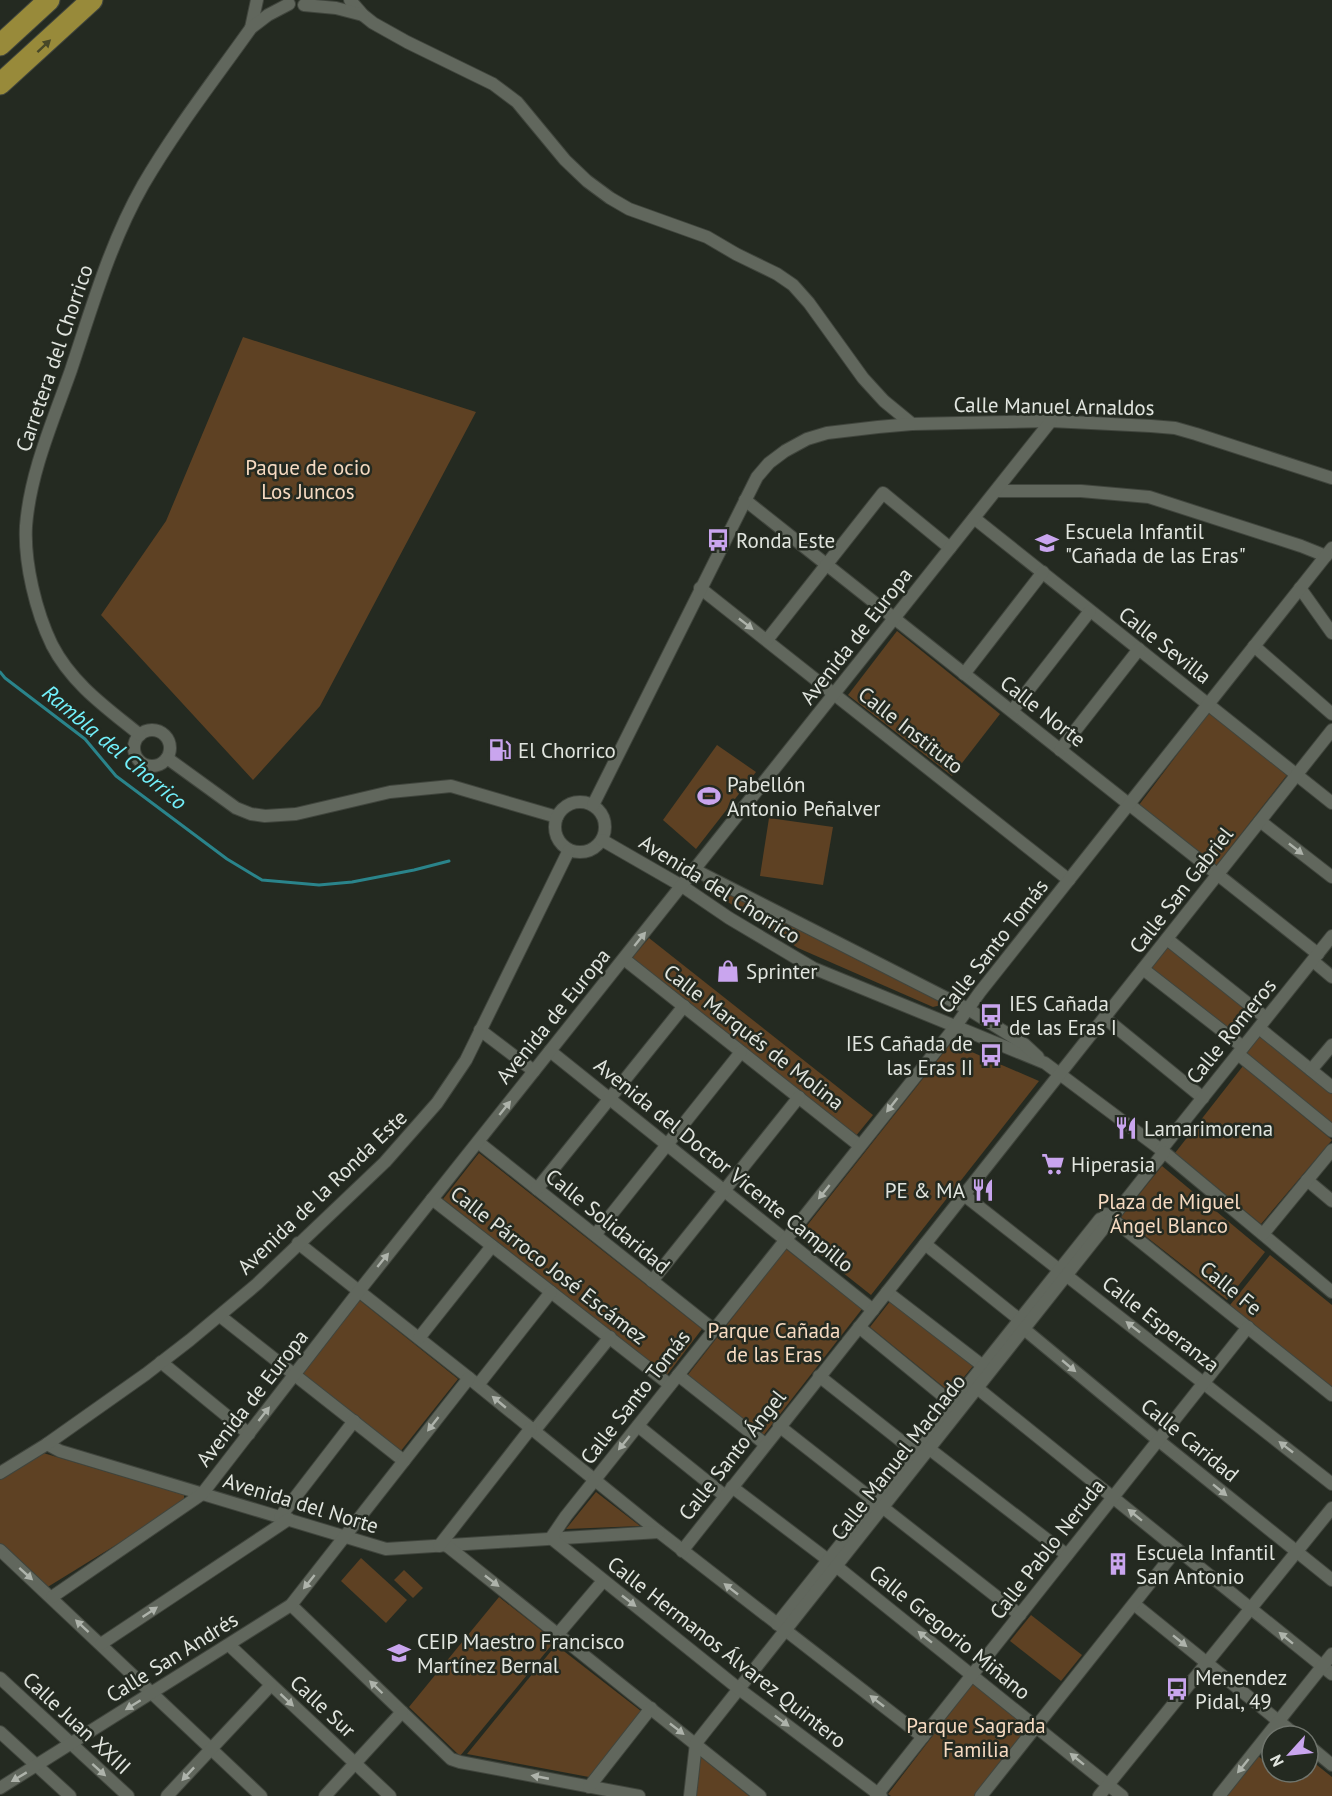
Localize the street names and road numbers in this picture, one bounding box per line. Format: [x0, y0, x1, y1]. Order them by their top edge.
street label: Carretera del Chorrico [9, 261, 99, 455]
street label: Calle Manuel Arnaldos [953, 391, 1155, 421]
street label: Avenida de Europa [794, 562, 918, 710]
street label: Calle Sevilla [1113, 600, 1217, 690]
street label: Calle Norte [995, 669, 1091, 753]
street label: Calle Instituto [853, 680, 969, 780]
street label: Calle San Gabriel [1123, 821, 1239, 959]
street label: Avenida del Chorrico [634, 828, 806, 950]
street label: Calle Santo Tomás [932, 873, 1054, 1019]
street label: Avenida de Europa [490, 943, 616, 1089]
street label: Calle Marqués de Molina [658, 958, 850, 1116]
street label: Calle Romeros [1180, 973, 1282, 1089]
street label: Avenida del Doctor Vicente Campillo [589, 1052, 859, 1278]
street label: Avenida de la Ronda Este [232, 1104, 412, 1280]
street label: Calle Solidaridad [540, 1163, 676, 1279]
street label: Calle Párroco José Escámez [445, 1180, 653, 1350]
street label: Calle Fe [1194, 1255, 1268, 1321]
street label: Calle Esperanza [1097, 1270, 1225, 1378]
street label: Avenida de Europa [190, 1324, 314, 1472]
street label: Calle Santo Tomás [574, 1324, 696, 1470]
street label: Calle Manuel Machado [825, 1368, 971, 1546]
street label: Calle Santo Ángel [673, 1384, 791, 1526]
street label: Calle Caridad [1135, 1392, 1245, 1488]
street label: Avenida del Norte [220, 1467, 382, 1539]
street label: Calle Pablo Neruda [984, 1473, 1110, 1625]
street label: Calle Hermanos Álvarez Quintero [602, 1550, 852, 1754]
street label: Calle Gregorio Miñano [864, 1559, 1036, 1705]
street label: Calle San Andrés [101, 1606, 243, 1708]
street label: Calle Juan XXIII [17, 1666, 137, 1780]
street label: Calle Sur [284, 1669, 362, 1743]

